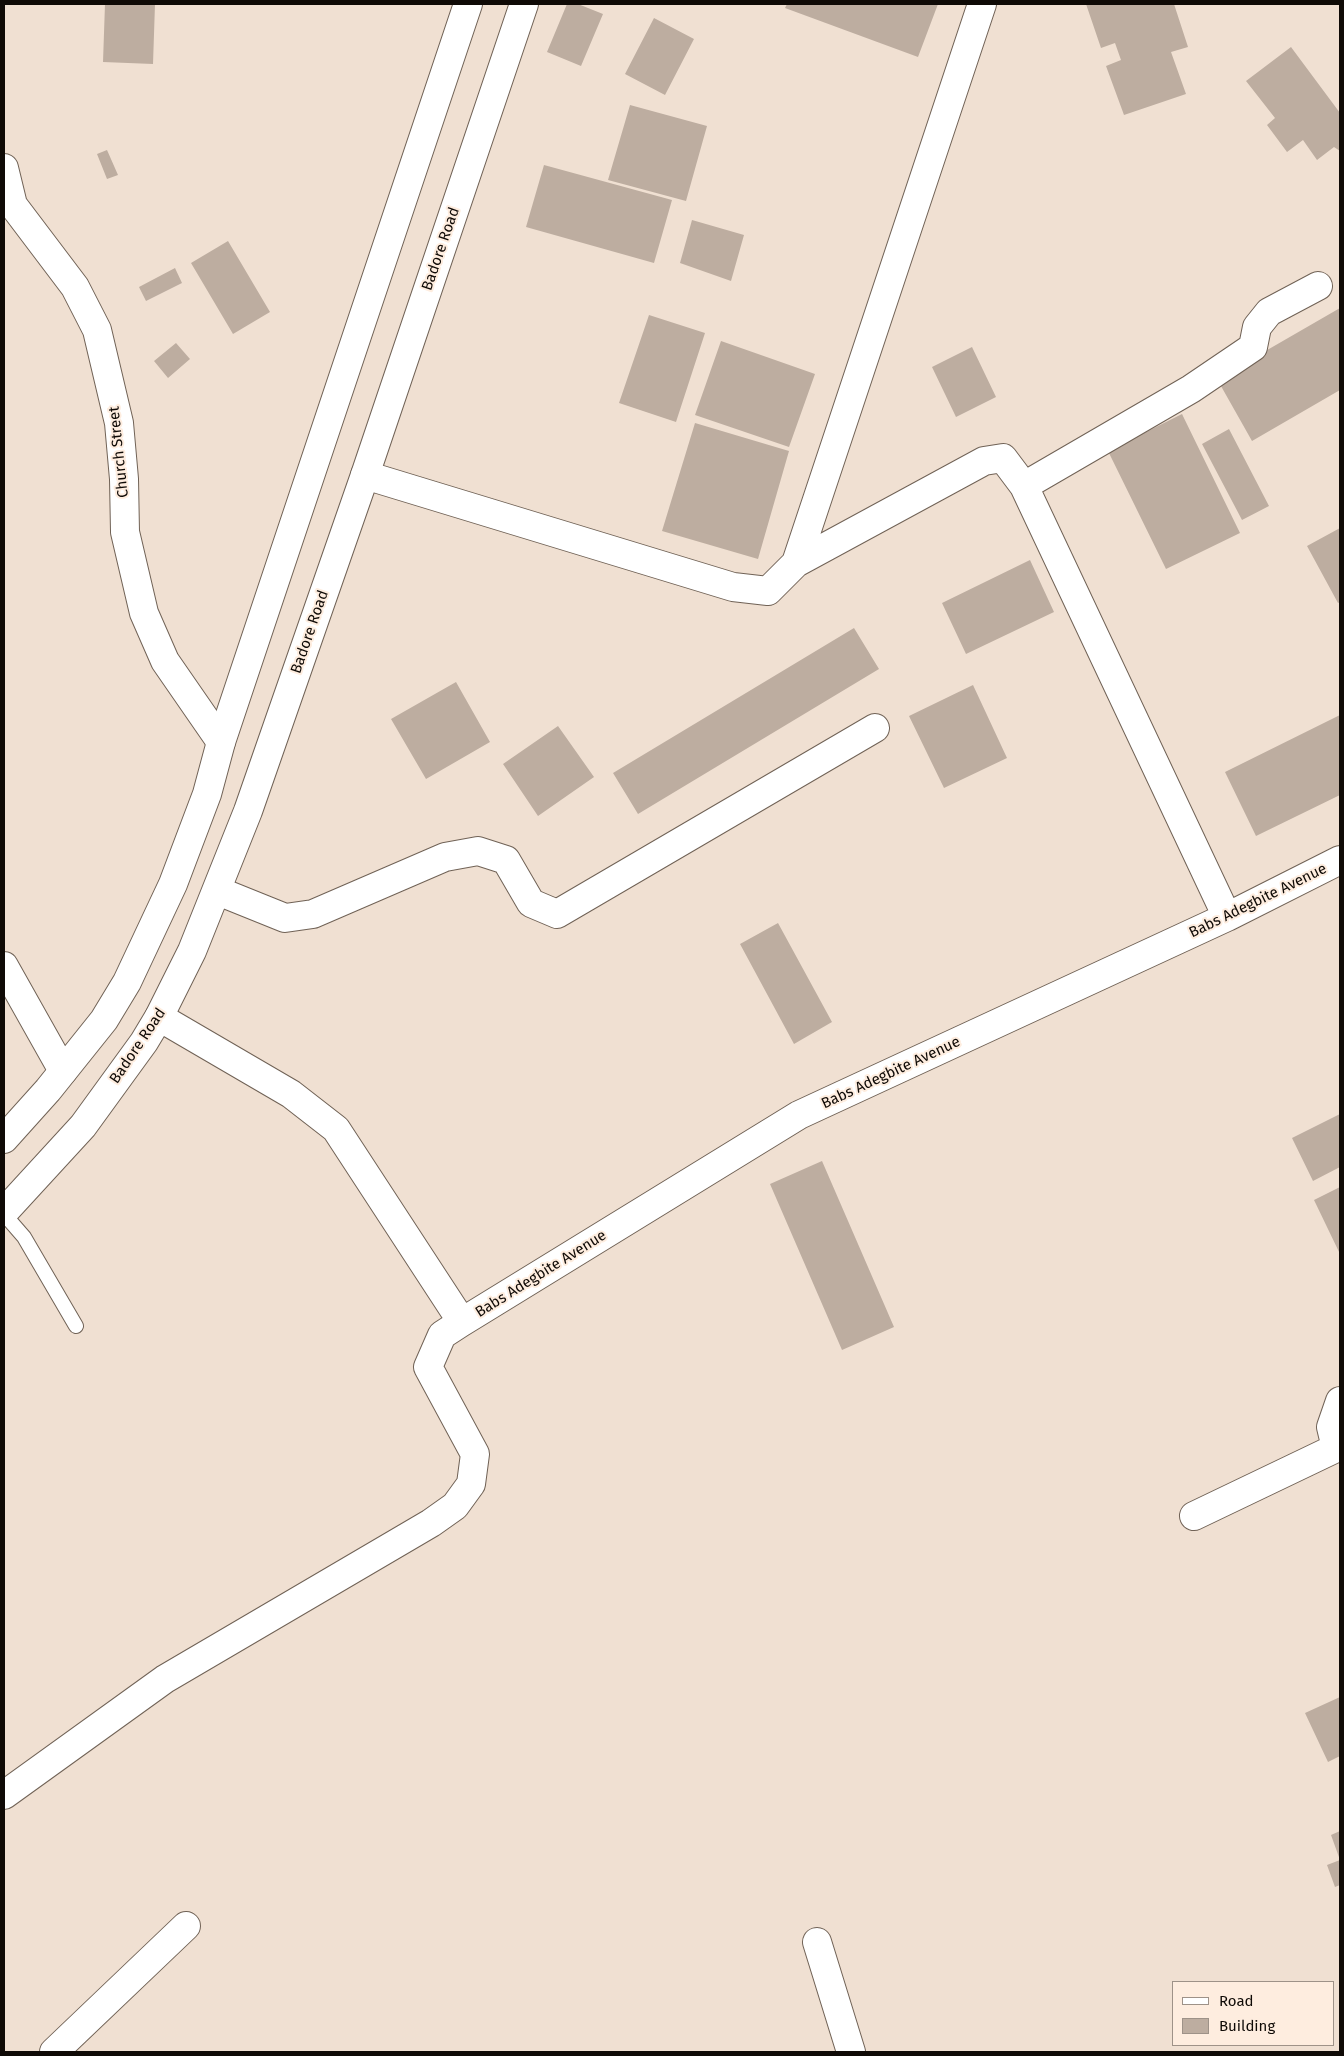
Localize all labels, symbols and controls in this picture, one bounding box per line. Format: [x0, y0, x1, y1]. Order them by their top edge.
street label: Badore Road [418, 205, 464, 293]
street label: Church Street [105, 405, 133, 499]
street label: Badore Road [287, 588, 333, 676]
street label: Babs Adegbite Avenue [1186, 860, 1330, 942]
street label: Badore Road [106, 1005, 170, 1087]
street label: Babs Adegbite Avenue [819, 1033, 963, 1113]
street label: Babs Adegbite Avenue [472, 1226, 610, 1322]
legend [1172, 1981, 1334, 2046]
text: Road [1219, 1992, 1254, 2010]
text: Building [1219, 2017, 1275, 2035]

